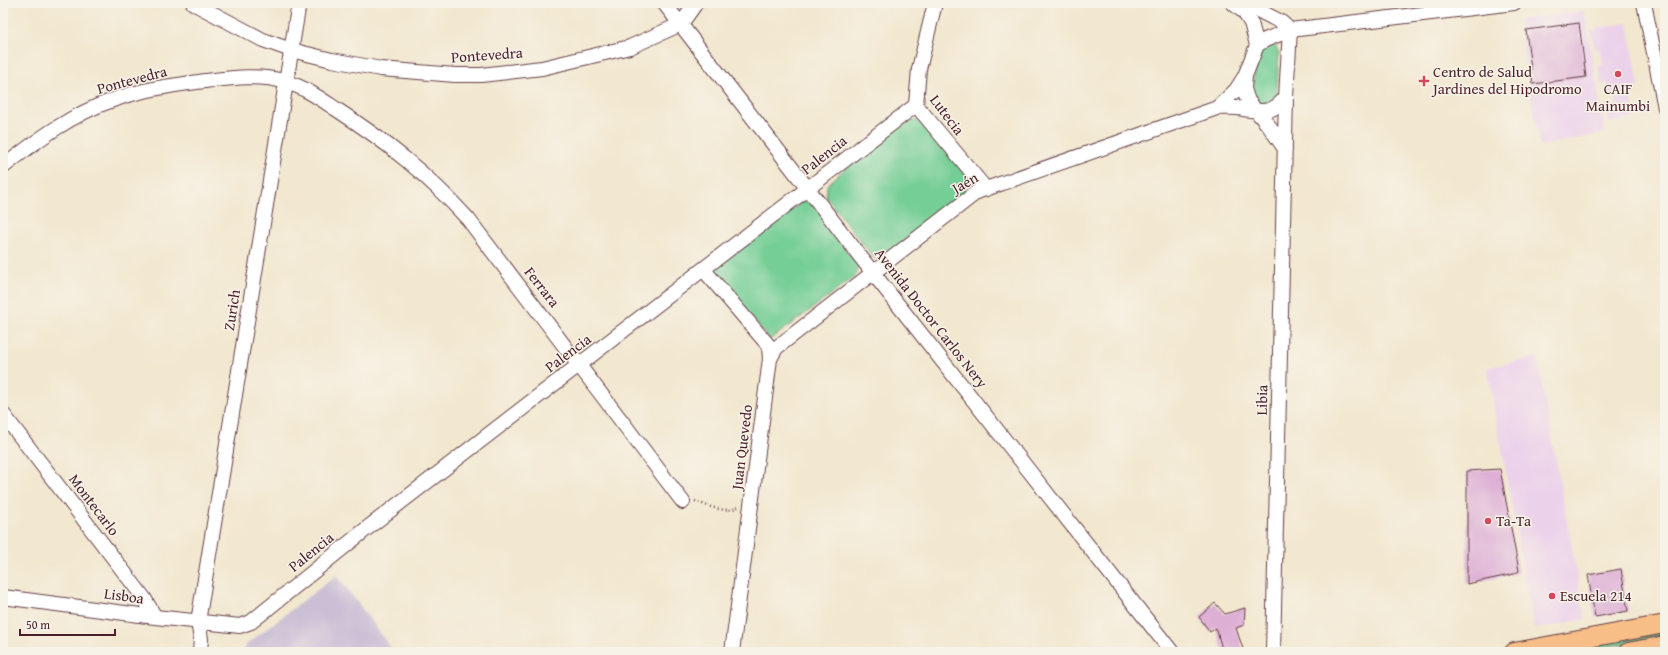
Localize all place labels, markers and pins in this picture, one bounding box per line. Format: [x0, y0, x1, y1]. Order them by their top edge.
place label: Centro de Salud Jardines del Hipodromo [1431, 61, 1582, 99]
marker: CAIF Mainumbi [1613, 69, 1623, 79]
marker: Centro de Salud Jardines del Hipodromo [1418, 75, 1430, 87]
place label: CAIF Mainumbi [1586, 78, 1650, 116]
place label: Ta-Ta [1496, 510, 1531, 531]
marker: Ta-Ta [1483, 516, 1493, 526]
place label: Escuela 214 [1560, 585, 1632, 606]
marker: Escuela 214 [1547, 591, 1557, 601]

